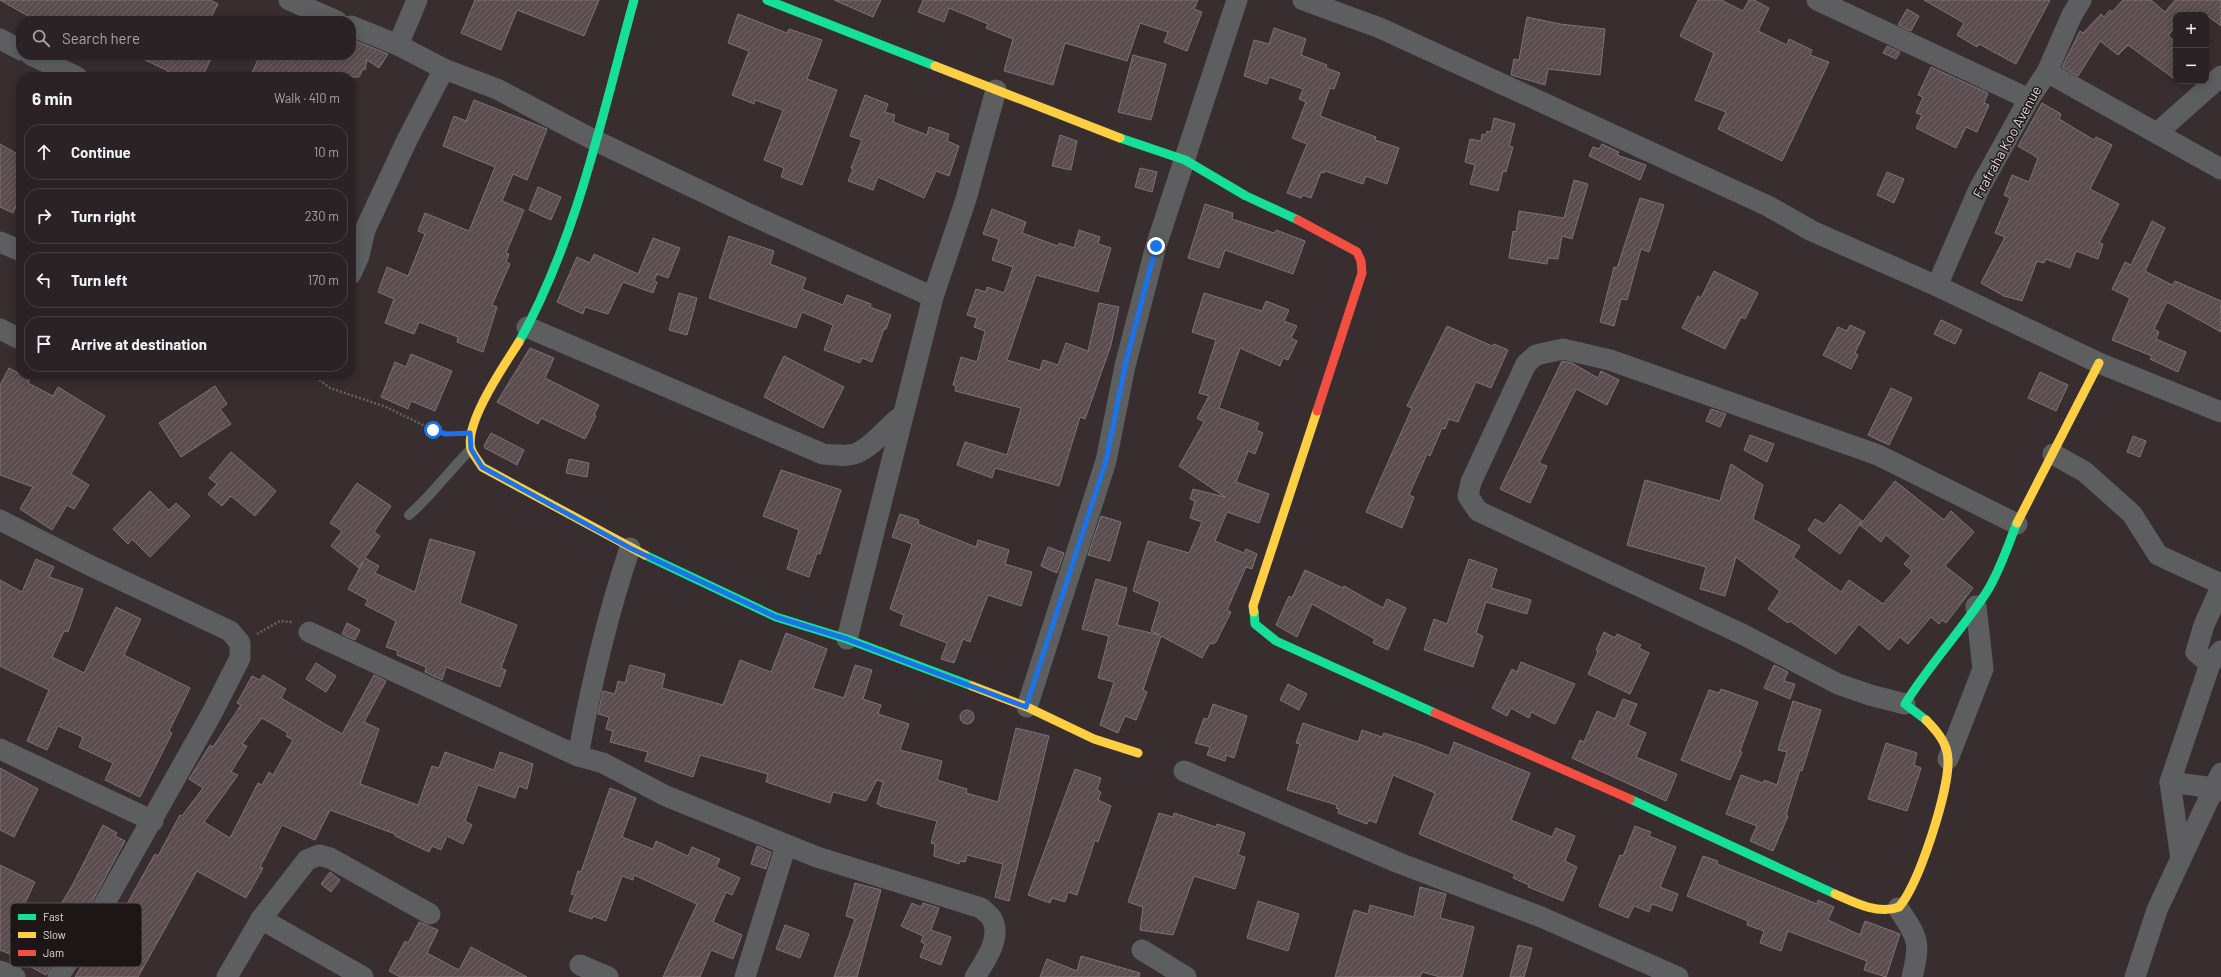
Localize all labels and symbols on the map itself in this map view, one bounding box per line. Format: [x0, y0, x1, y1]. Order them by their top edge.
street label: Frafraha Koo Avenue [1969, 83, 2044, 201]
route end [1147, 237, 1165, 255]
route start [424, 421, 442, 439]
legend [10, 903, 142, 967]
text: Fast [43, 910, 64, 923]
text: Slow [43, 928, 66, 941]
text: Jam [43, 946, 64, 959]

